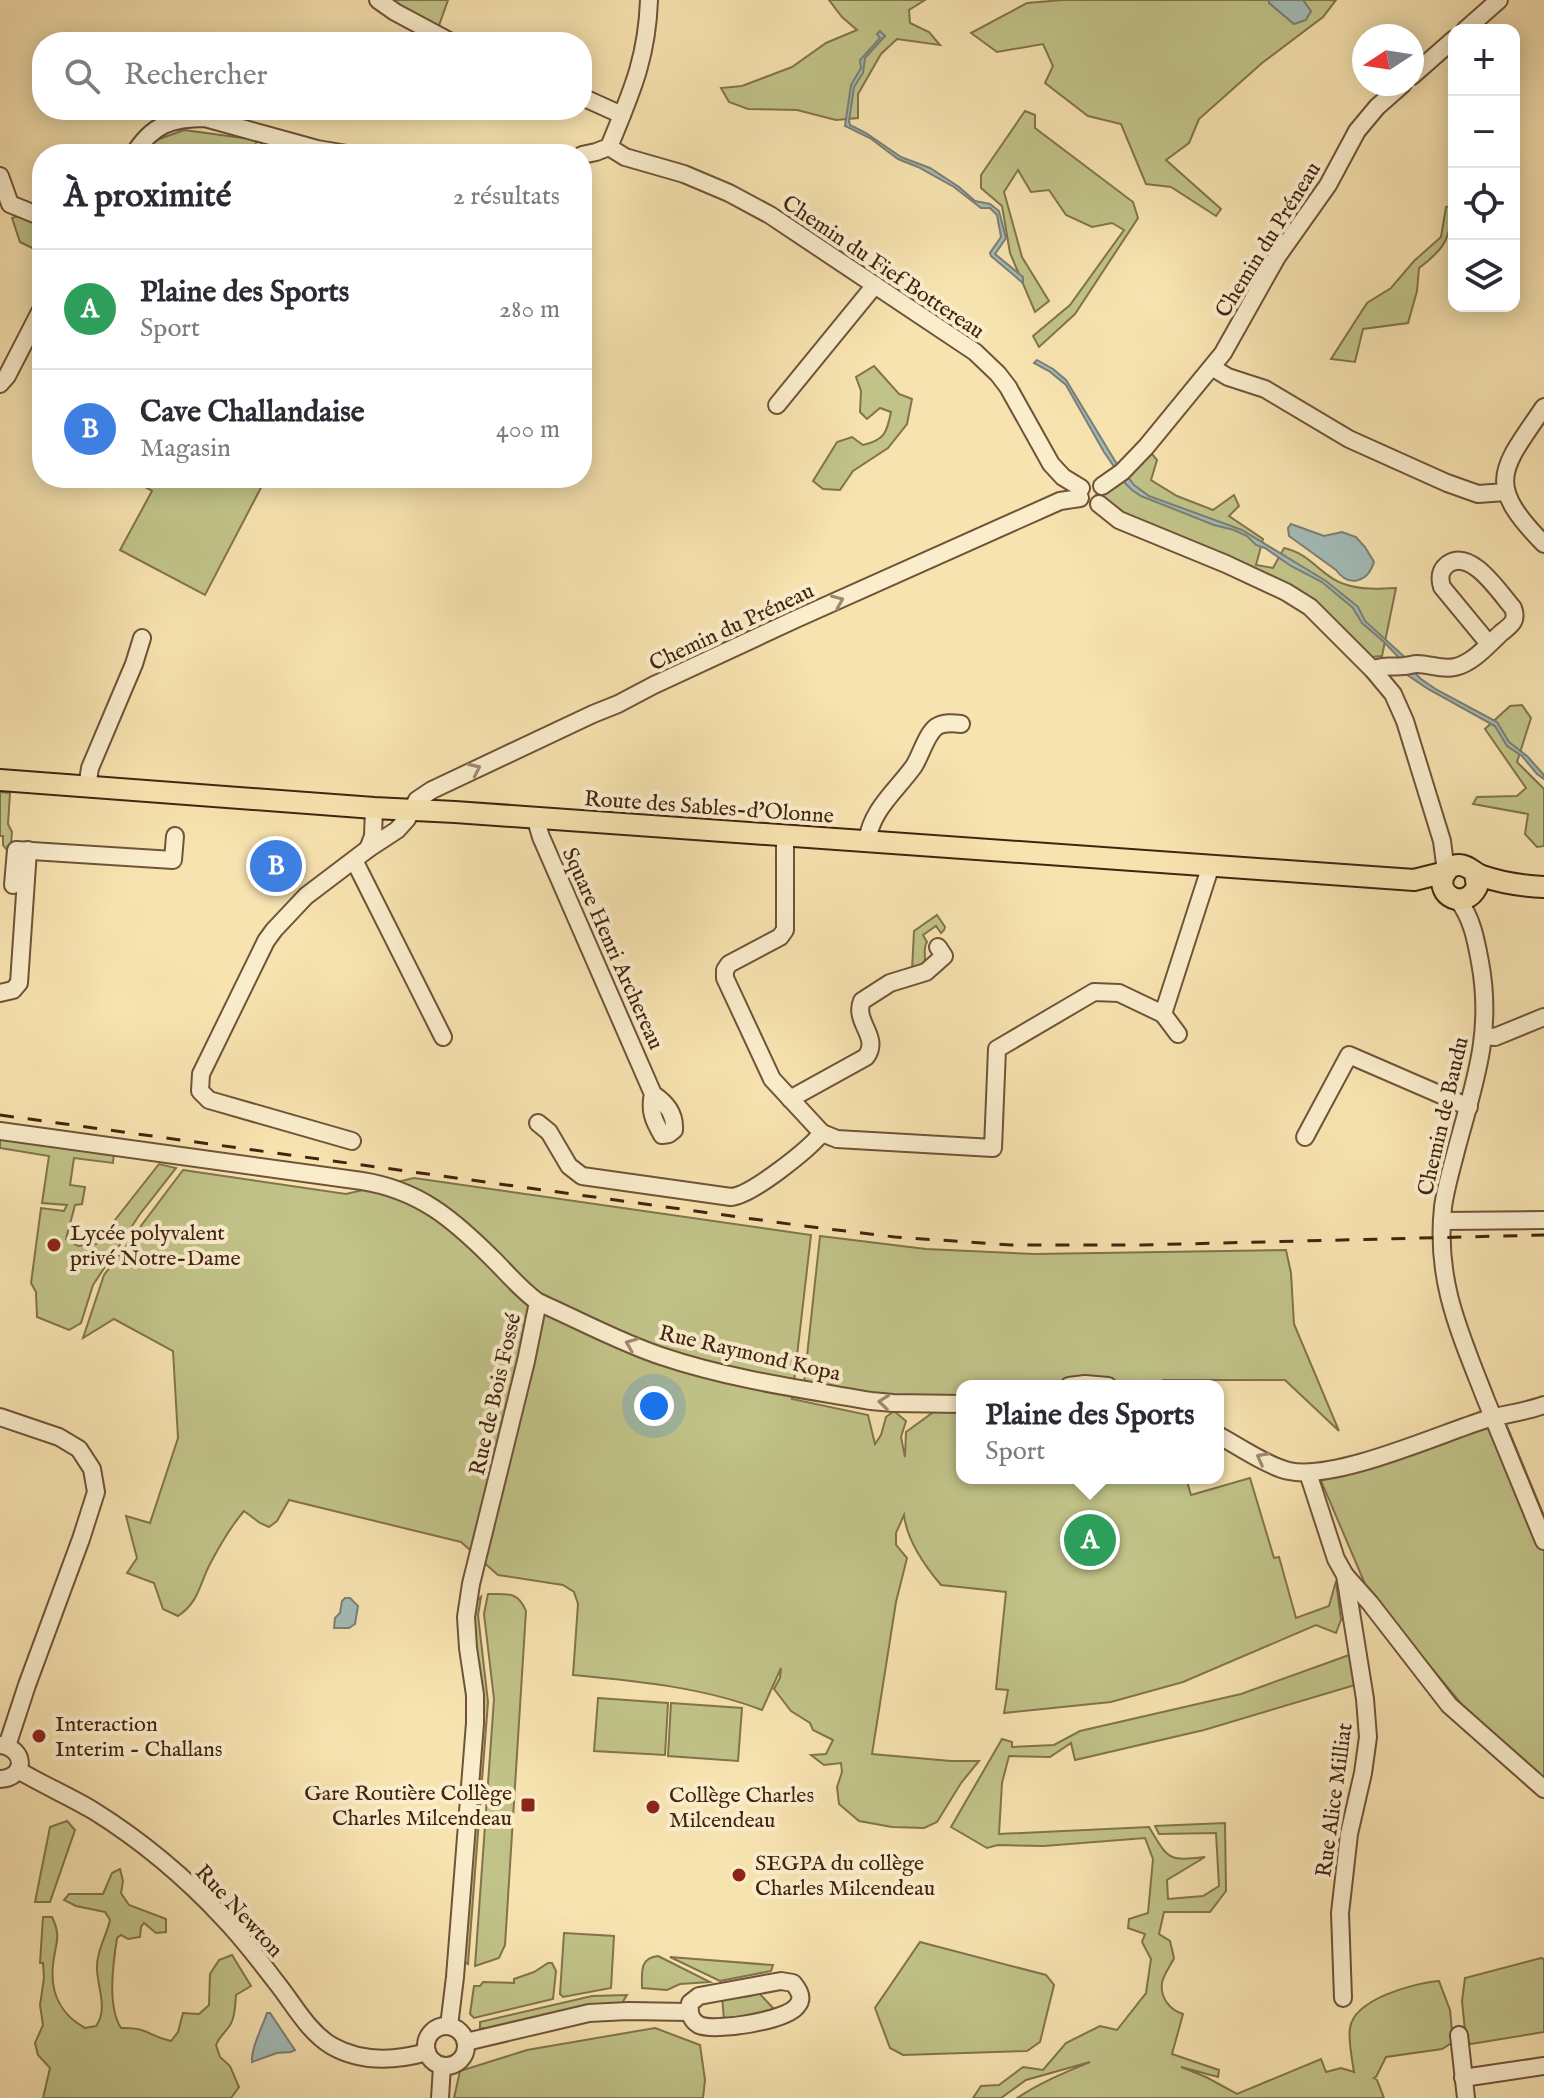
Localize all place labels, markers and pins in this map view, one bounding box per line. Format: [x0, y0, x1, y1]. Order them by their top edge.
pin: B [250, 836, 302, 896]
place label: Lycée polyvalent privé Notre-Dame [70, 1220, 241, 1273]
marker: Lycée polyvalent privé Notre-Dame [45, 1236, 63, 1254]
pin: A [1064, 1510, 1116, 1570]
place label: Interaction Interim - Challans [55, 1711, 223, 1764]
marker: Interaction Interim - Challans [30, 1727, 48, 1745]
place label: Gare Routière Collège Charles Milcendeau [304, 1780, 512, 1833]
place label: Collège Charles Milcendeau [669, 1782, 814, 1835]
marker: Gare Routière Collège Charles Milcendeau [519, 1796, 537, 1814]
marker: Collège Charles Milcendeau [644, 1798, 662, 1816]
place label: SEGPA du collège Charles Milcendeau [755, 1850, 935, 1903]
marker: SEGPA du collège Charles Milcendeau [730, 1866, 748, 1884]

